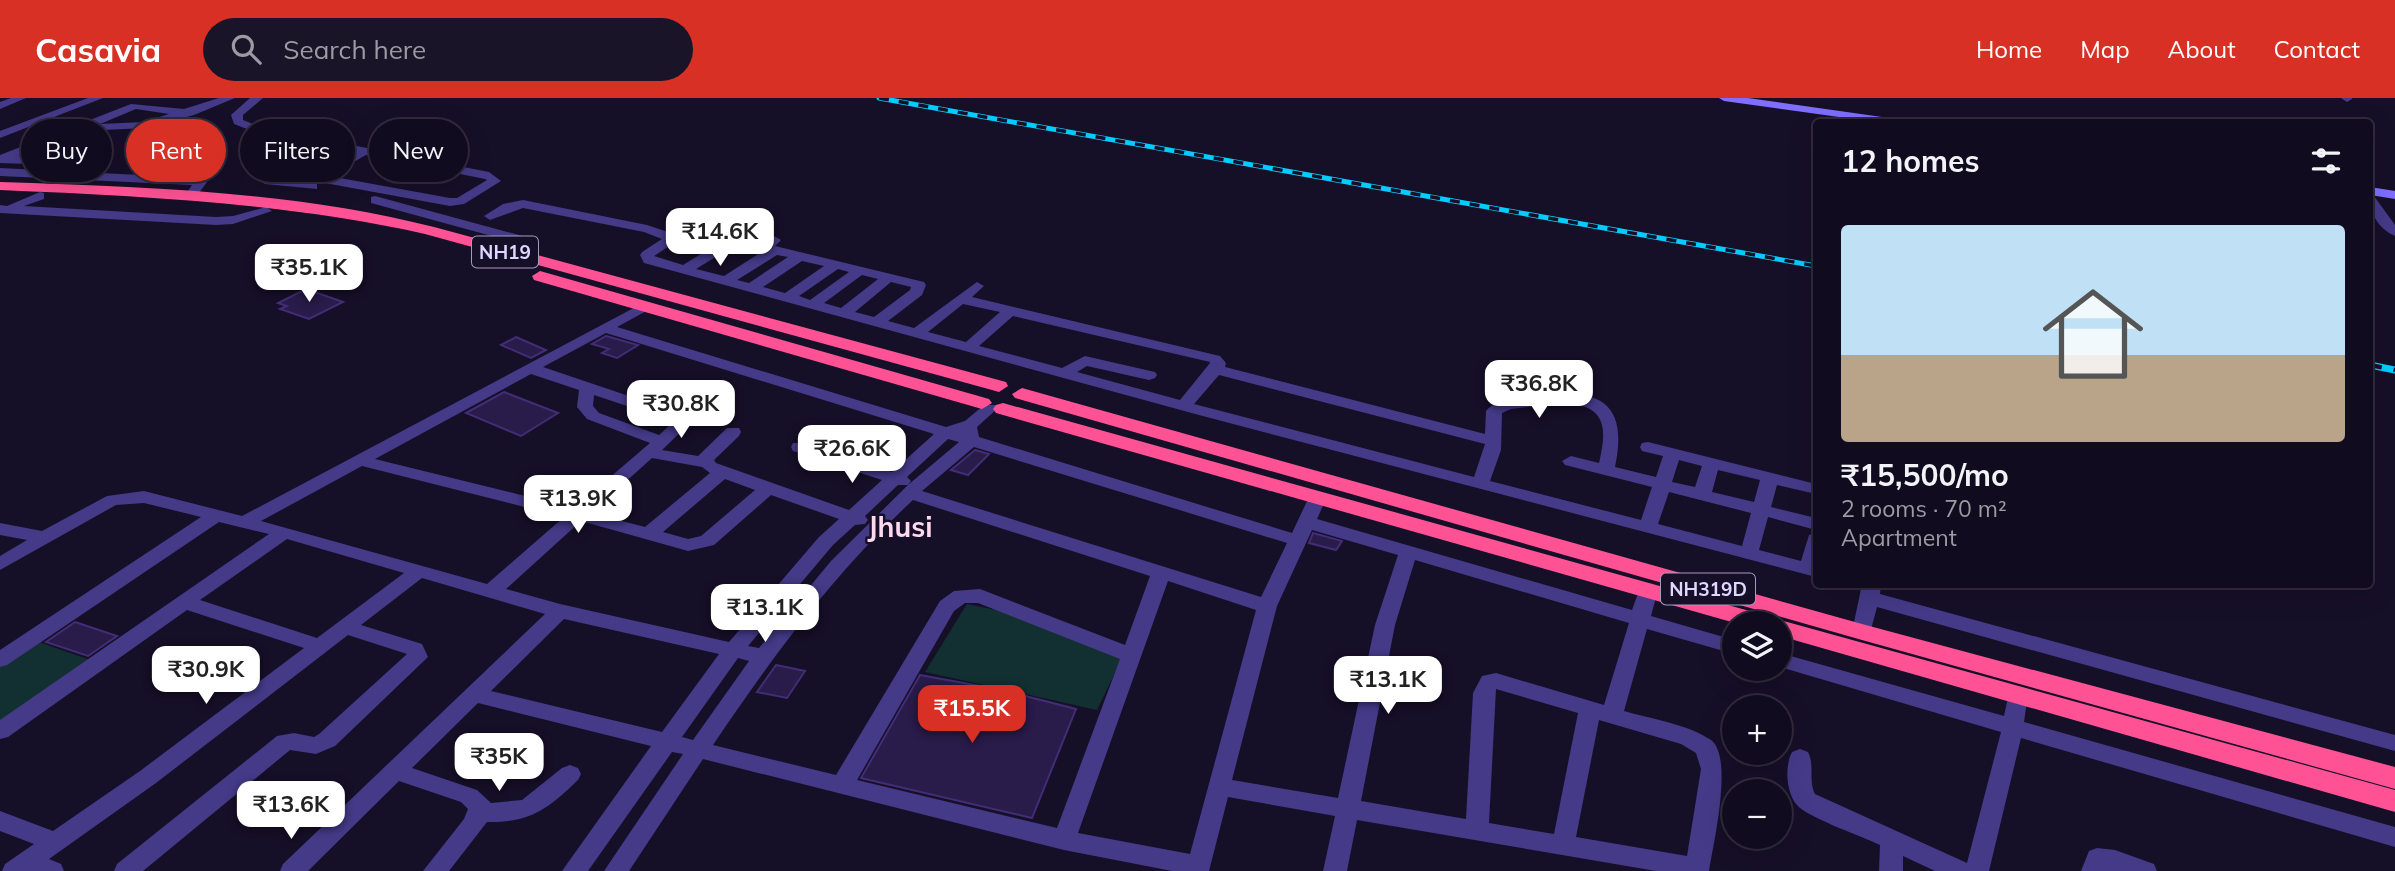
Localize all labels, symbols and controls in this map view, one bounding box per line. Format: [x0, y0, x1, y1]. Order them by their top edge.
search box [203, 18, 693, 81]
text: Casavia [35, 29, 161, 70]
icon: search [227, 30, 265, 68]
text: Search here [283, 33, 426, 66]
text: Home [1976, 34, 2042, 64]
text: Map [2080, 34, 2130, 64]
text: About [2168, 34, 2236, 64]
text: Contact [2274, 34, 2360, 64]
chip: Buy [21, 119, 112, 182]
chip: Rent [126, 119, 226, 182]
chip: Filters [240, 119, 355, 182]
chip: New [369, 119, 468, 182]
text: 12 homes [1841, 142, 1980, 180]
icon: filters [2307, 142, 2345, 180]
pin: ₹14.6K [663, 208, 777, 268]
text: ₹14.6K [682, 216, 758, 245]
road number: NH19 [472, 236, 538, 268]
pin: ₹35.1K [252, 244, 366, 304]
text: ₹35.1K [271, 252, 347, 281]
icon: home [2030, 271, 2156, 397]
pin: ₹36.8K [1482, 360, 1596, 420]
text: ₹36.8K [1501, 368, 1577, 397]
pin: ₹30.8K [624, 380, 738, 440]
text: ₹30.8K [643, 388, 719, 417]
pin: ₹26.6K [795, 426, 909, 485]
text: ₹26.6K [814, 433, 890, 462]
text: ₹15,500/mo [1841, 456, 2009, 494]
pin: ₹13.9K [521, 476, 635, 535]
text: ₹13.9K [540, 483, 616, 512]
text: 2 rooms · 70 m² [1841, 494, 2007, 523]
district label: Jhusi [867, 509, 933, 544]
text: Apartment [1841, 523, 1957, 552]
road number: NH319D [1661, 574, 1755, 604]
pin: ₹13.1K [708, 584, 822, 644]
text: ₹13.1K [727, 592, 803, 621]
map controls [1722, 611, 1792, 849]
button: layers [1722, 611, 1792, 681]
pin: ₹30.9K [149, 646, 263, 706]
text: ₹30.9K [168, 654, 244, 683]
pin: ₹13.1K [1331, 656, 1445, 716]
text: ₹13.1K [1350, 664, 1426, 693]
pin: ₹15.5K [915, 686, 1029, 745]
text: ₹15.5K [934, 693, 1010, 722]
button: + [1722, 695, 1792, 765]
pin: ₹35K [458, 734, 540, 793]
text: ₹35K [471, 741, 527, 770]
button: − [1722, 779, 1792, 849]
pin: ₹13.6K [234, 782, 348, 841]
text: ₹13.6K [253, 789, 329, 818]

